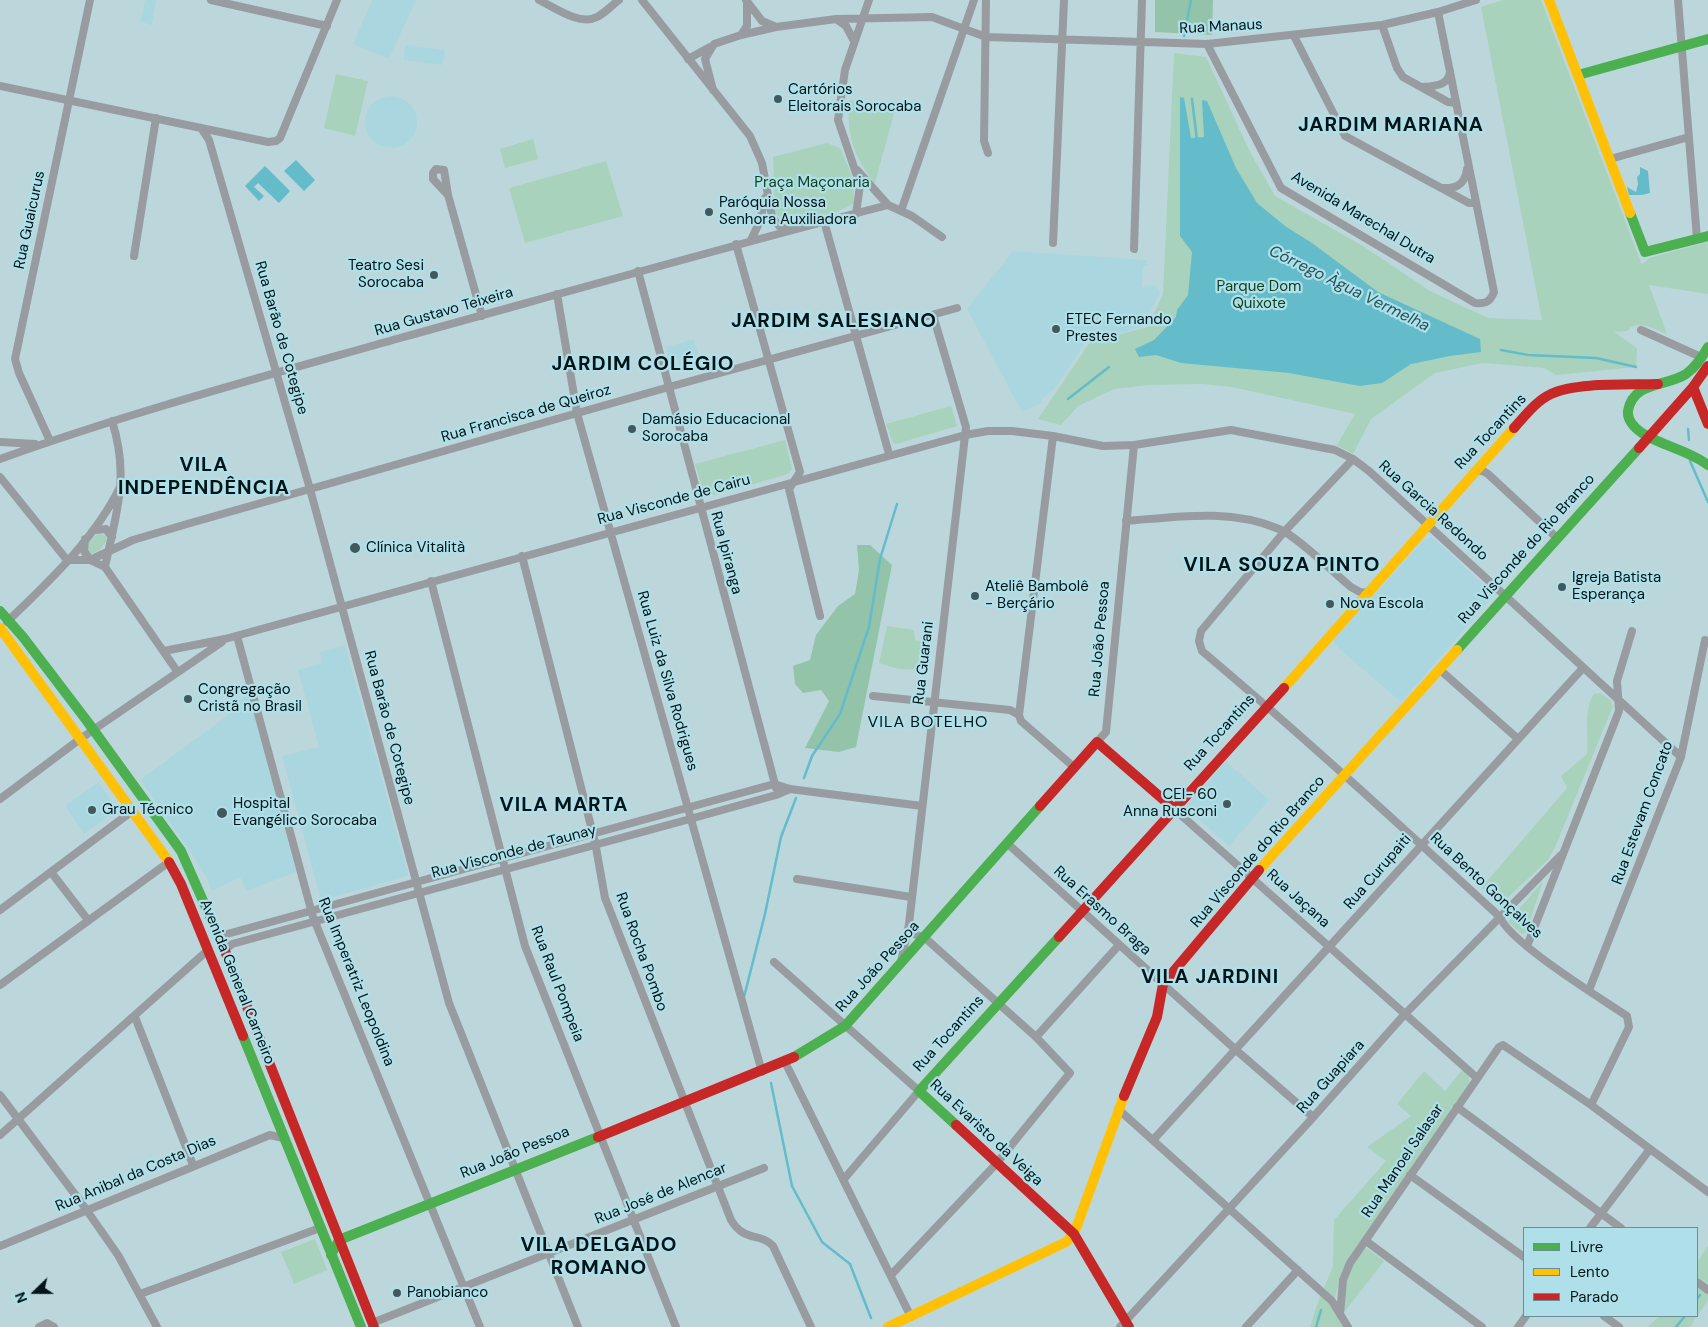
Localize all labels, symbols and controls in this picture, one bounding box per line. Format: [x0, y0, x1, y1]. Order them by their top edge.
street label: Rua Manaus [1179, 16, 1263, 38]
place label: Cartórios Eleitorais Sorocaba [788, 81, 921, 116]
marker: Cartórios Eleitorais Sorocaba [772, 93, 784, 105]
district label: JARDIM MARIANA [1296, 114, 1486, 138]
street label: Avenida Marechal Dutra [1288, 168, 1438, 268]
street label: Rua Guaicurus [11, 169, 49, 271]
park label: Praça Maçonaria [754, 174, 870, 192]
place label: Paróquia Nossa Senhora Auxiliadora [719, 194, 857, 229]
marker: Paróquia Nossa Senhora Auxiliadora [703, 206, 715, 218]
water label: Córrego Àgua Vermelha [1266, 242, 1432, 336]
place label: Teatro Sesi Sorocaba [348, 257, 424, 292]
street label: Rua Barão de Cotegipe [250, 259, 312, 417]
marker: Teatro Sesi Sorocaba [428, 269, 440, 281]
park label: Parque Dom Quixote [1217, 278, 1301, 313]
street label: Rua Gustavo Teixeira [373, 284, 515, 340]
district label: JARDIM SALESIANO [729, 310, 939, 334]
place label: ETEC Fernando Prestes [1066, 311, 1172, 346]
marker: ETEC Fernando Prestes [1050, 323, 1062, 335]
district label: JARDIM COLÉGIO [550, 353, 736, 377]
street label: Rua Francisca de Queiroz [439, 381, 613, 447]
street label: Rua Tocantins [1451, 391, 1531, 473]
place label: Damásio Educacional Sorocaba [642, 411, 790, 446]
marker: Damásio Educacional Sorocaba [626, 423, 638, 435]
district label: VILA INDEPENDÊNCIA [116, 454, 292, 501]
street label: Rua Garcia Redondo [1375, 457, 1491, 565]
street label: Rua Visconde do Rio Branco [1455, 470, 1599, 628]
street label: Rua Visconde de Cairu [596, 471, 752, 529]
street label: Rua Ipiranga [706, 510, 746, 596]
place label: Clínica Vitalità [366, 539, 465, 557]
marker: Clínica Vitalità [348, 541, 362, 555]
district label: VILA SOUZA PINTO [1182, 554, 1382, 578]
place label: Igreja Batista Esperança [1572, 569, 1661, 604]
place label: Ateliê Bambolê - Berçário [985, 578, 1089, 613]
street label: Rua João Pessoa [1086, 580, 1114, 698]
marker: Igreja Batista Esperança [1556, 581, 1568, 593]
street label: Rua Luiz da Silva Rodrigues [633, 589, 701, 773]
marker: Ateliê Bambolê - Berçário [969, 590, 981, 602]
place label: Nova Escola [1340, 595, 1424, 613]
marker: Nova Escola [1324, 598, 1336, 610]
street label: Rua Guarani [910, 620, 938, 706]
street label: Rua Barão de Cotegipe [360, 649, 418, 807]
place label: Congregação Cristã no Brasil [198, 681, 302, 716]
street label: Rua Tocantins [1181, 691, 1259, 775]
marker: Congregação Cristã no Brasil [182, 693, 194, 705]
district label: VILA BOTELHO [866, 713, 990, 733]
street label: Rua Estevam Concato [1609, 739, 1677, 887]
street label: Rua Visconde do Rio Branco [1187, 772, 1329, 932]
place label: CEI- 60 Anna Rusconi [1123, 786, 1217, 821]
district label: VILA MARTA [498, 794, 630, 818]
place label: Hospital Evangélico Sorocaba [233, 795, 377, 830]
marker: CEI- 60 Anna Rusconi [1221, 798, 1233, 810]
place label: Grau Técnico [102, 801, 194, 819]
marker: Grau Técnico [86, 804, 98, 816]
marker: Hospital Evangélico Sorocaba [215, 806, 229, 820]
street label: Rua Visconde de Taunay [430, 821, 598, 883]
street label: Rua Bento Gonçalves [1426, 829, 1546, 943]
street label: Rua Curupaiti [1340, 831, 1416, 913]
street label: Rua Erasmo Braga [1050, 863, 1154, 959]
street label: Rua Jaçana [1263, 866, 1333, 932]
street label: Rua Rocha Pombo [611, 890, 671, 1014]
street label: Rua Imperatriz Leopoldina [314, 895, 398, 1069]
street label: Avenida General Carneiro [196, 897, 278, 1067]
street label: Rua João Pessoa [832, 918, 924, 1016]
street label: Rua Raul Pompeia [527, 924, 587, 1044]
district label: VILA JARDINI [1139, 966, 1281, 990]
street label: Rua Tocantins [910, 992, 988, 1076]
street label: Rua Guapiara [1293, 1037, 1369, 1117]
street label: Rua Evaristo da Veiga [926, 1076, 1046, 1190]
street label: Rua Manoel Salasar [1358, 1101, 1448, 1221]
street label: Rua João Pessoa [458, 1123, 572, 1183]
street label: Rua Anibal da Costa Dias [53, 1132, 219, 1216]
street label: Rua José de Alencar [592, 1159, 730, 1229]
legend [1523, 1227, 1698, 1317]
district label: VILA DELGADO ROMANO [519, 1234, 679, 1281]
text: Livre [1570, 1237, 1603, 1257]
text: Lento [1570, 1262, 1609, 1282]
north arrow [10, 1267, 60, 1317]
place label: Panobianco [407, 1284, 488, 1302]
marker: Panobianco [391, 1287, 403, 1299]
text: Parado [1570, 1287, 1619, 1307]
text: N [11, 1290, 31, 1306]

